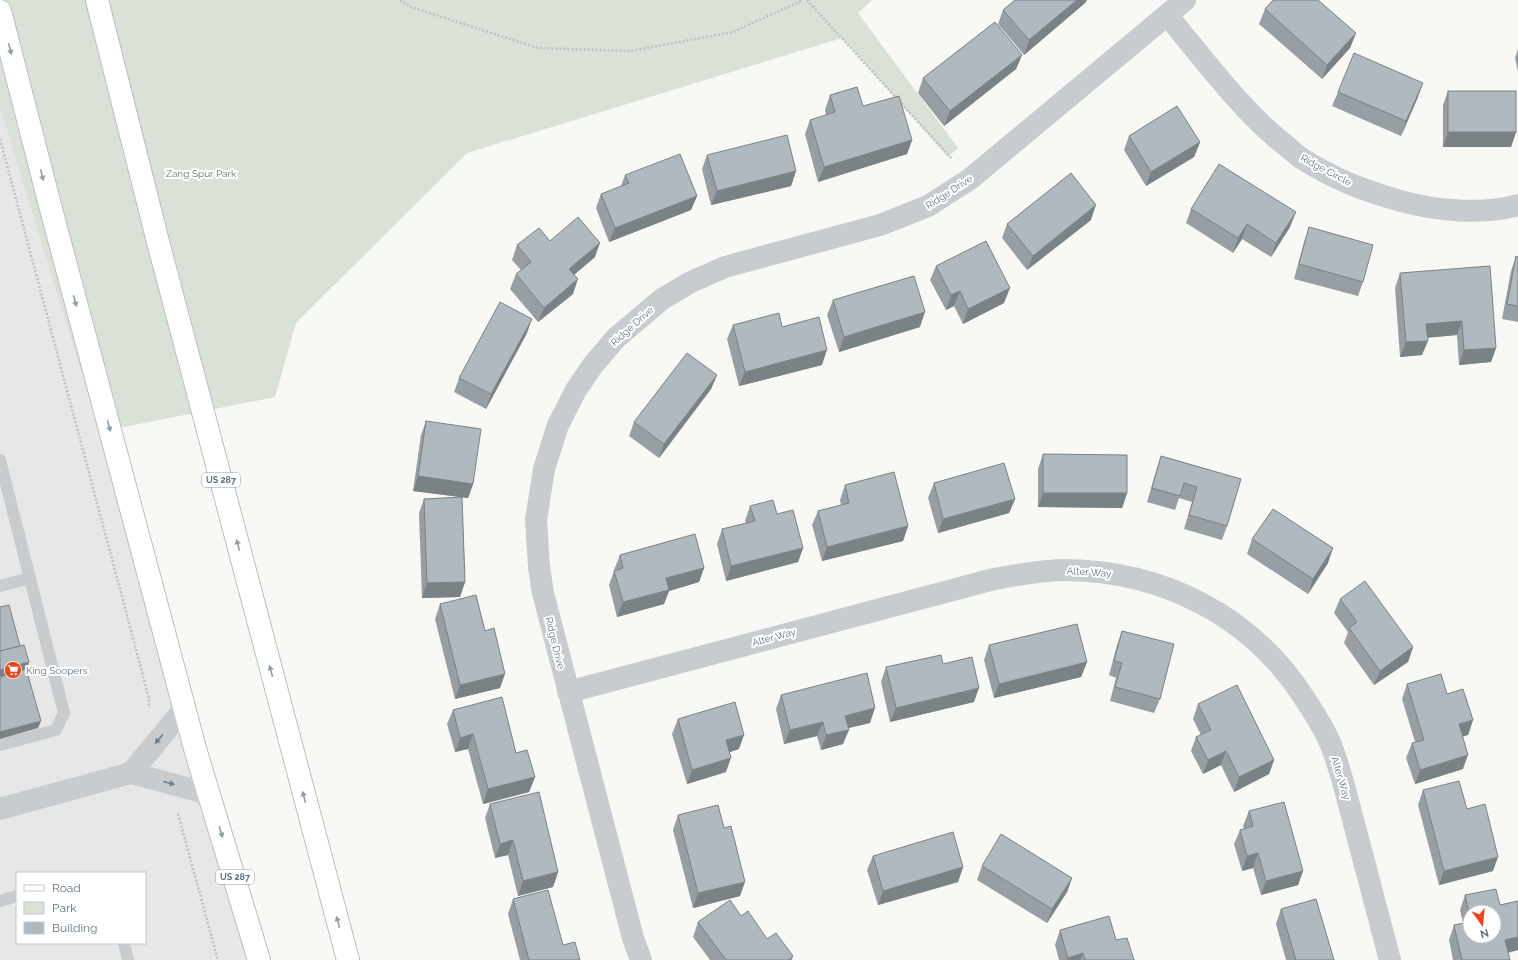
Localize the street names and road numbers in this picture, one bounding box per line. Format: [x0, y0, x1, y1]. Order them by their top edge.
street label: Ridge Circle [1299, 152, 1353, 188]
street label: Ridge Drive [924, 173, 974, 211]
street label: Ridge Drive [608, 304, 656, 348]
road number: US 287 [202, 473, 240, 487]
street label: Alter Way [1066, 565, 1112, 579]
street label: Ridge Drive [543, 616, 567, 670]
street label: Alter Way [751, 626, 798, 648]
street label: Alter Way [1329, 755, 1353, 802]
road number: US 287 [216, 870, 254, 884]

